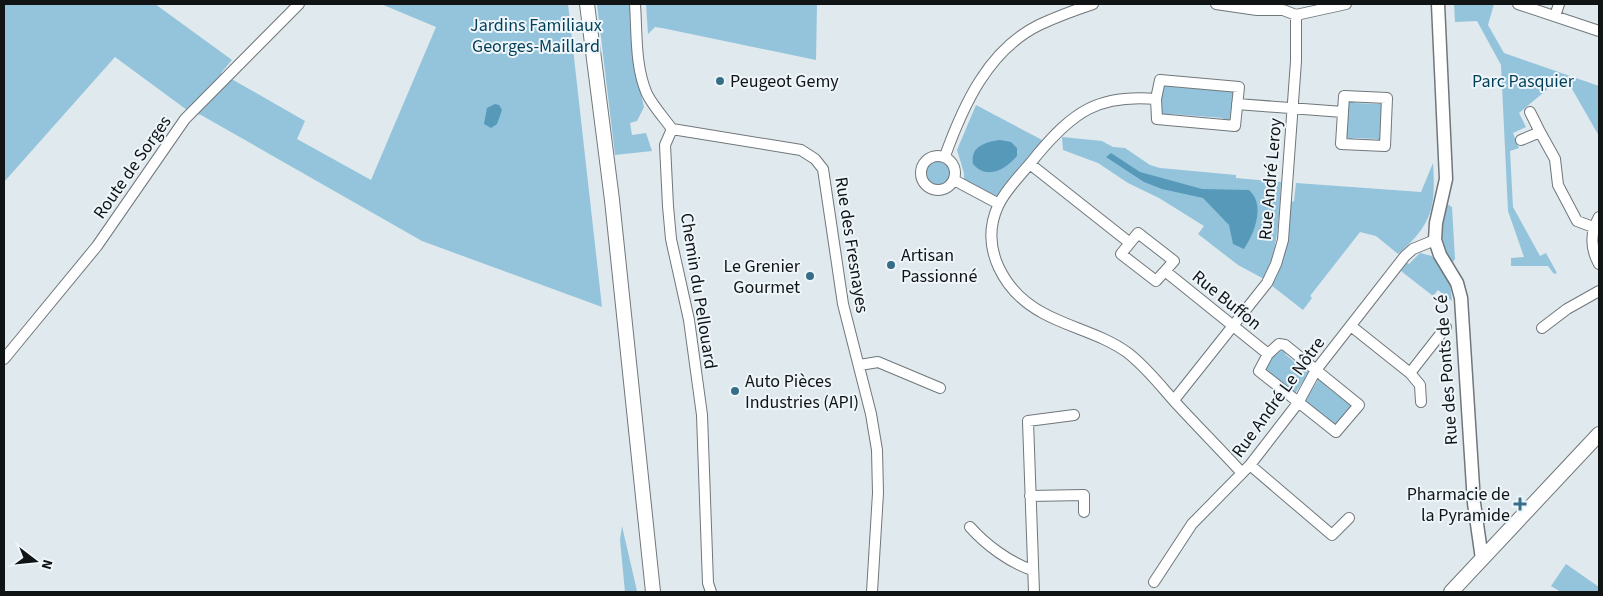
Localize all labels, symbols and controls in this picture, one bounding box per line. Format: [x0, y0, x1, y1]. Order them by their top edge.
park label: Jardins Familiaux Georges-Maillard [470, 13, 602, 59]
place label: Peugeot Gemy [730, 69, 839, 94]
park label: Parc Pasquier [1472, 69, 1575, 94]
marker: Peugeot Gemy [714, 75, 726, 87]
street label: Route de Sorges [87, 110, 177, 224]
street label: Rue André Leroy [1253, 116, 1288, 241]
street label: Rue des Fresnayes [828, 175, 875, 315]
street label: Chemin du Pellouard [674, 211, 723, 371]
place label: Artisan Passionné [901, 243, 977, 289]
place label: Le Grenier Gourmet [723, 254, 801, 300]
marker: Artisan Passionné [885, 259, 897, 271]
street label: Rue Buffon [1187, 265, 1267, 336]
marker: Le Grenier Gourmet [804, 270, 816, 282]
street label: Rue des Ponts de Cé [1429, 294, 1464, 446]
street label: Rue André Le Nôtre [1226, 332, 1331, 463]
place label: Auto Pièces Industries (API) [745, 369, 859, 415]
marker: Auto Pièces Industries (API) [729, 385, 741, 397]
place label: Pharmacie de la Pyramide [1407, 482, 1510, 528]
marker: Pharmacie de la Pyramide [1514, 498, 1526, 510]
north arrow [10, 536, 60, 586]
text: N [36, 557, 57, 572]

